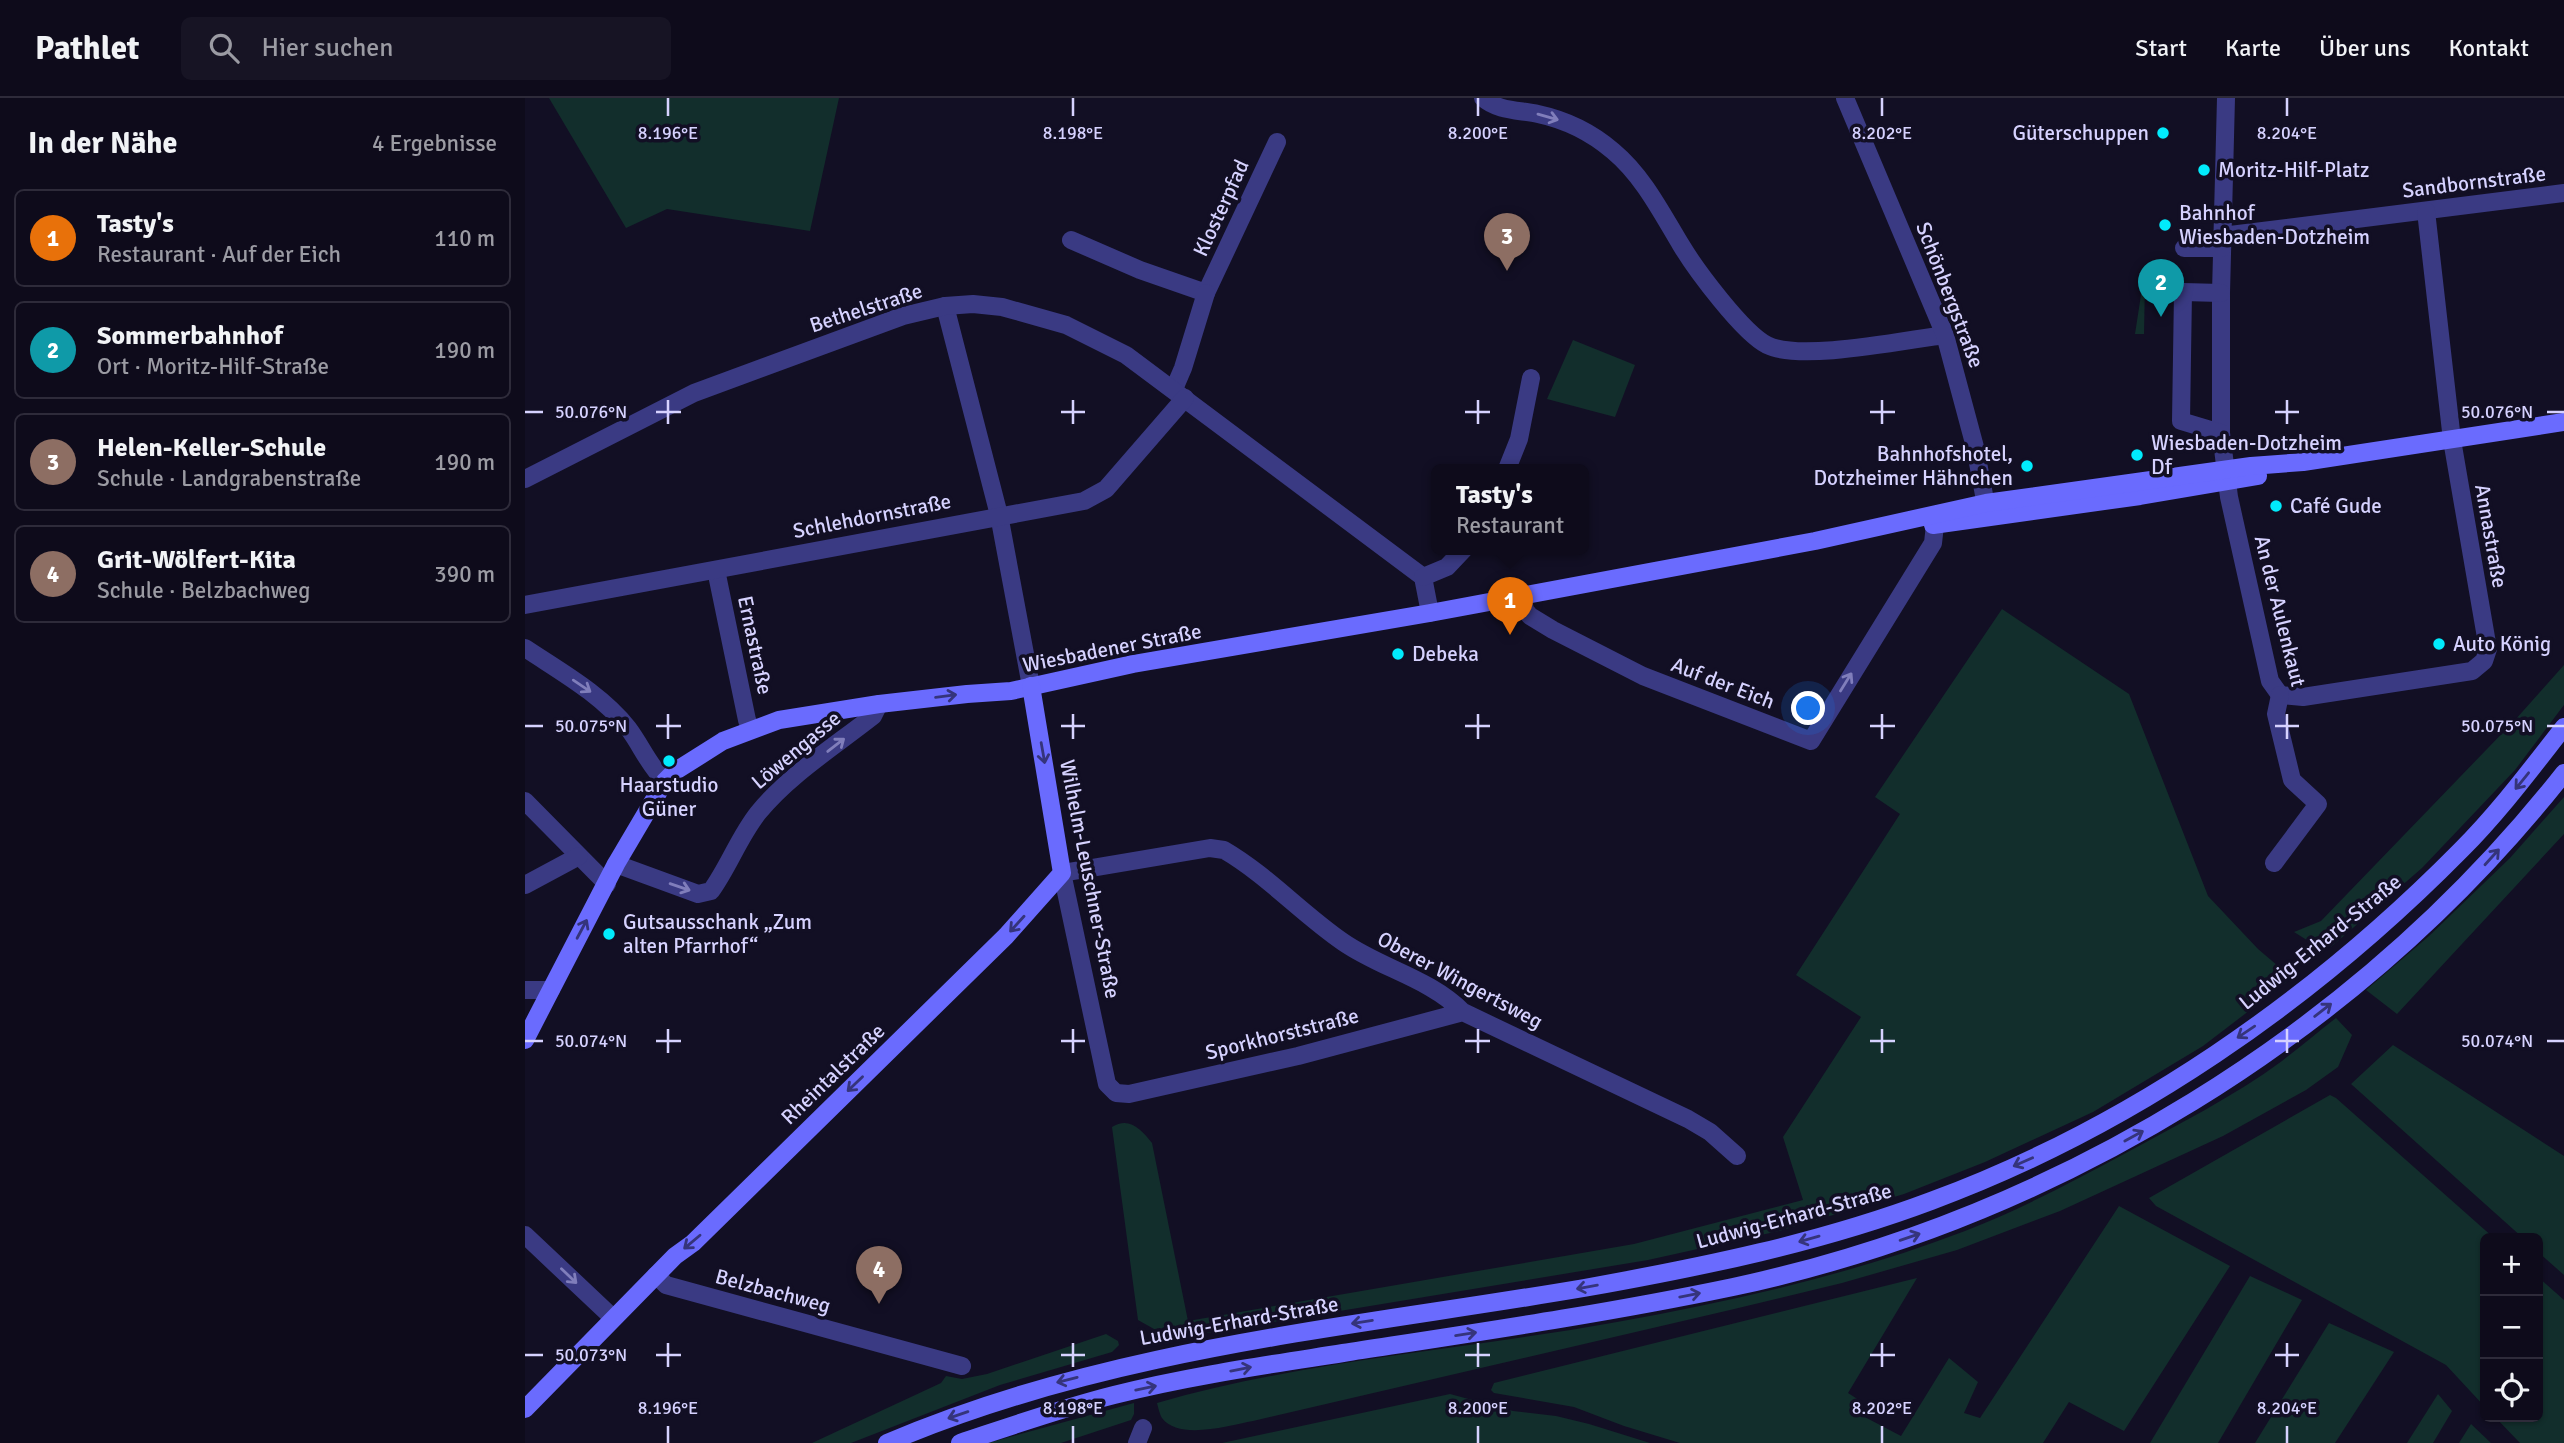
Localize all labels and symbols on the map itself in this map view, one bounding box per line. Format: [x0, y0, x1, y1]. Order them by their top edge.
one-way arrow [1537, 111, 1559, 124]
place label: Güterschuppen [2012, 120, 2149, 146]
text: 8.196°E [638, 122, 698, 144]
text: 8.198°E [1043, 122, 1103, 144]
text: 8.200°E [1448, 122, 1508, 144]
text: 8.202°E [1852, 122, 1912, 144]
text: 8.204°E [2257, 122, 2317, 144]
marker: Güterschuppen [2155, 125, 2171, 141]
street label: Klosterpfad [1187, 155, 1255, 261]
place label: Moritz-Hilf-Platz [2218, 157, 2369, 183]
street label: Sandbornstraße [2401, 160, 2547, 204]
marker: Moritz-Hilf-Platz [2196, 162, 2212, 178]
place label: Bahnhof Wiesbaden-Dotzheim [2179, 200, 2370, 250]
pin: 3 [1484, 213, 1530, 271]
marker: Bahnhof Wiesbaden-Dotzheim [2157, 217, 2173, 233]
street label: Schönbergstraße [1910, 218, 1990, 372]
pin: 2 [2138, 259, 2184, 317]
street label: Bethelstraße [806, 278, 926, 338]
text: 50.076°N [555, 401, 627, 423]
text: 50.076°N [2461, 401, 2533, 423]
place label: Wiesbaden-Dotzheim Df [2151, 430, 2342, 480]
place label: Bahnhofshotel, Dotzheimer Hähnchen [1813, 441, 2013, 491]
marker: Wiesbaden-Dotzheim Df [2129, 447, 2145, 463]
marker: Bahnhofshotel, Dotzheimer Hähnchen [2019, 458, 2035, 474]
street label: Annastraße [2469, 482, 2513, 590]
street label: Schlehdornstraße [791, 488, 953, 544]
place label: Café Gude [2290, 493, 2382, 519]
marker: Café Gude [2268, 498, 2284, 514]
street label: An der Aulenkaut [2249, 533, 2311, 689]
pin: 1 [1487, 577, 1533, 635]
street label: Ernastraße [732, 593, 778, 697]
street label: Wiesbadener Straße [1020, 618, 1204, 678]
place label: Auto König [2453, 631, 2551, 657]
marker: Auto König [2431, 636, 2447, 652]
place label: Debeka [1412, 641, 1479, 667]
marker: Debeka [1390, 646, 1406, 662]
street label: Auf der Eich [1668, 651, 1778, 715]
one-way arrow [1839, 673, 1853, 693]
one-way arrow [572, 679, 591, 693]
one-way arrow [935, 689, 957, 702]
your location [1791, 691, 1825, 725]
street label: Löwengasse [746, 705, 846, 795]
text: 50.075°N [555, 715, 627, 737]
text: 50.075°N [2461, 715, 2533, 737]
one-way arrow [827, 737, 845, 753]
one-way arrow [1036, 741, 1050, 764]
marker: Haarstudio Güner [661, 753, 677, 769]
street label: Wilhelm-Leuschner-Straße [1054, 757, 1126, 1001]
one-way arrow [2515, 771, 2530, 790]
place label: Haarstudio Güner [620, 772, 718, 822]
one-way arrow [2484, 848, 2500, 866]
street label: Ludwig-Erhard-Straße [2234, 869, 2406, 1015]
one-way arrow [668, 882, 690, 895]
place label: Gutsausschank „Zum alten Pfarrhof“ [623, 909, 812, 959]
one-way arrow [1009, 915, 1025, 933]
one-way arrow [576, 919, 590, 940]
street label: Oberer Wingertsweg [1373, 925, 1547, 1035]
marker: Gutsausschank „Zum alten Pfarrhof“ [601, 926, 617, 942]
street label: Sporkhorststraße [1203, 1002, 1361, 1066]
one-way arrow [2314, 1002, 2332, 1017]
street label: Rheintalstraße [776, 1018, 890, 1130]
one-way arrow [2237, 1025, 2256, 1039]
text: 50.074°N [555, 1030, 627, 1052]
text: 50.074°N [2461, 1030, 2533, 1052]
one-way arrow [847, 1076, 864, 1093]
one-way arrow [2124, 1129, 2144, 1143]
one-way arrow [2013, 1156, 2034, 1169]
street label: Ludwig-Erhard-Straße [1693, 1177, 1895, 1255]
one-way arrow [1898, 1230, 1920, 1242]
one-way arrow [683, 1234, 701, 1250]
one-way arrow [1799, 1234, 1821, 1247]
pin: 4 [856, 1246, 902, 1304]
street label: Belzbachweg [713, 1263, 833, 1319]
one-way arrow [560, 1268, 577, 1285]
one-way arrow [1576, 1281, 1599, 1294]
one-way arrow [1678, 1288, 1701, 1302]
street label: Ludwig-Erhard-Straße [1138, 1291, 1340, 1351]
one-way arrow [1351, 1316, 1374, 1329]
one-way arrow [1454, 1327, 1477, 1340]
text: 50.073°N [555, 1344, 627, 1366]
one-way arrow [1229, 1362, 1252, 1376]
one-way arrow [1056, 1374, 1079, 1387]
one-way arrow [1134, 1381, 1157, 1394]
text: 8.196°E [638, 1397, 698, 1419]
text: 8.198°E [1043, 1397, 1103, 1419]
text: 8.200°E [1448, 1397, 1508, 1419]
text: 8.202°E [1852, 1397, 1912, 1419]
text: 8.204°E [2257, 1397, 2317, 1419]
one-way arrow [947, 1409, 969, 1422]

